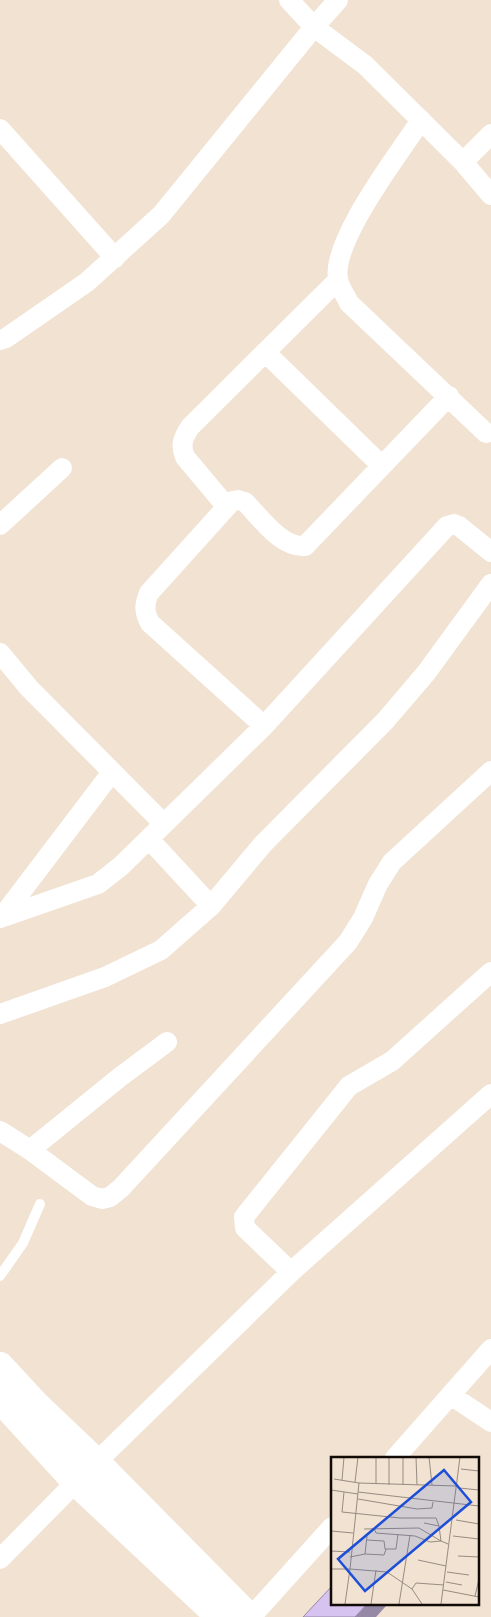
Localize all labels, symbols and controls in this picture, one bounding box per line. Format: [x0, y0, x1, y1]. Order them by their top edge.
inset map [331, 1457, 478, 1604]

